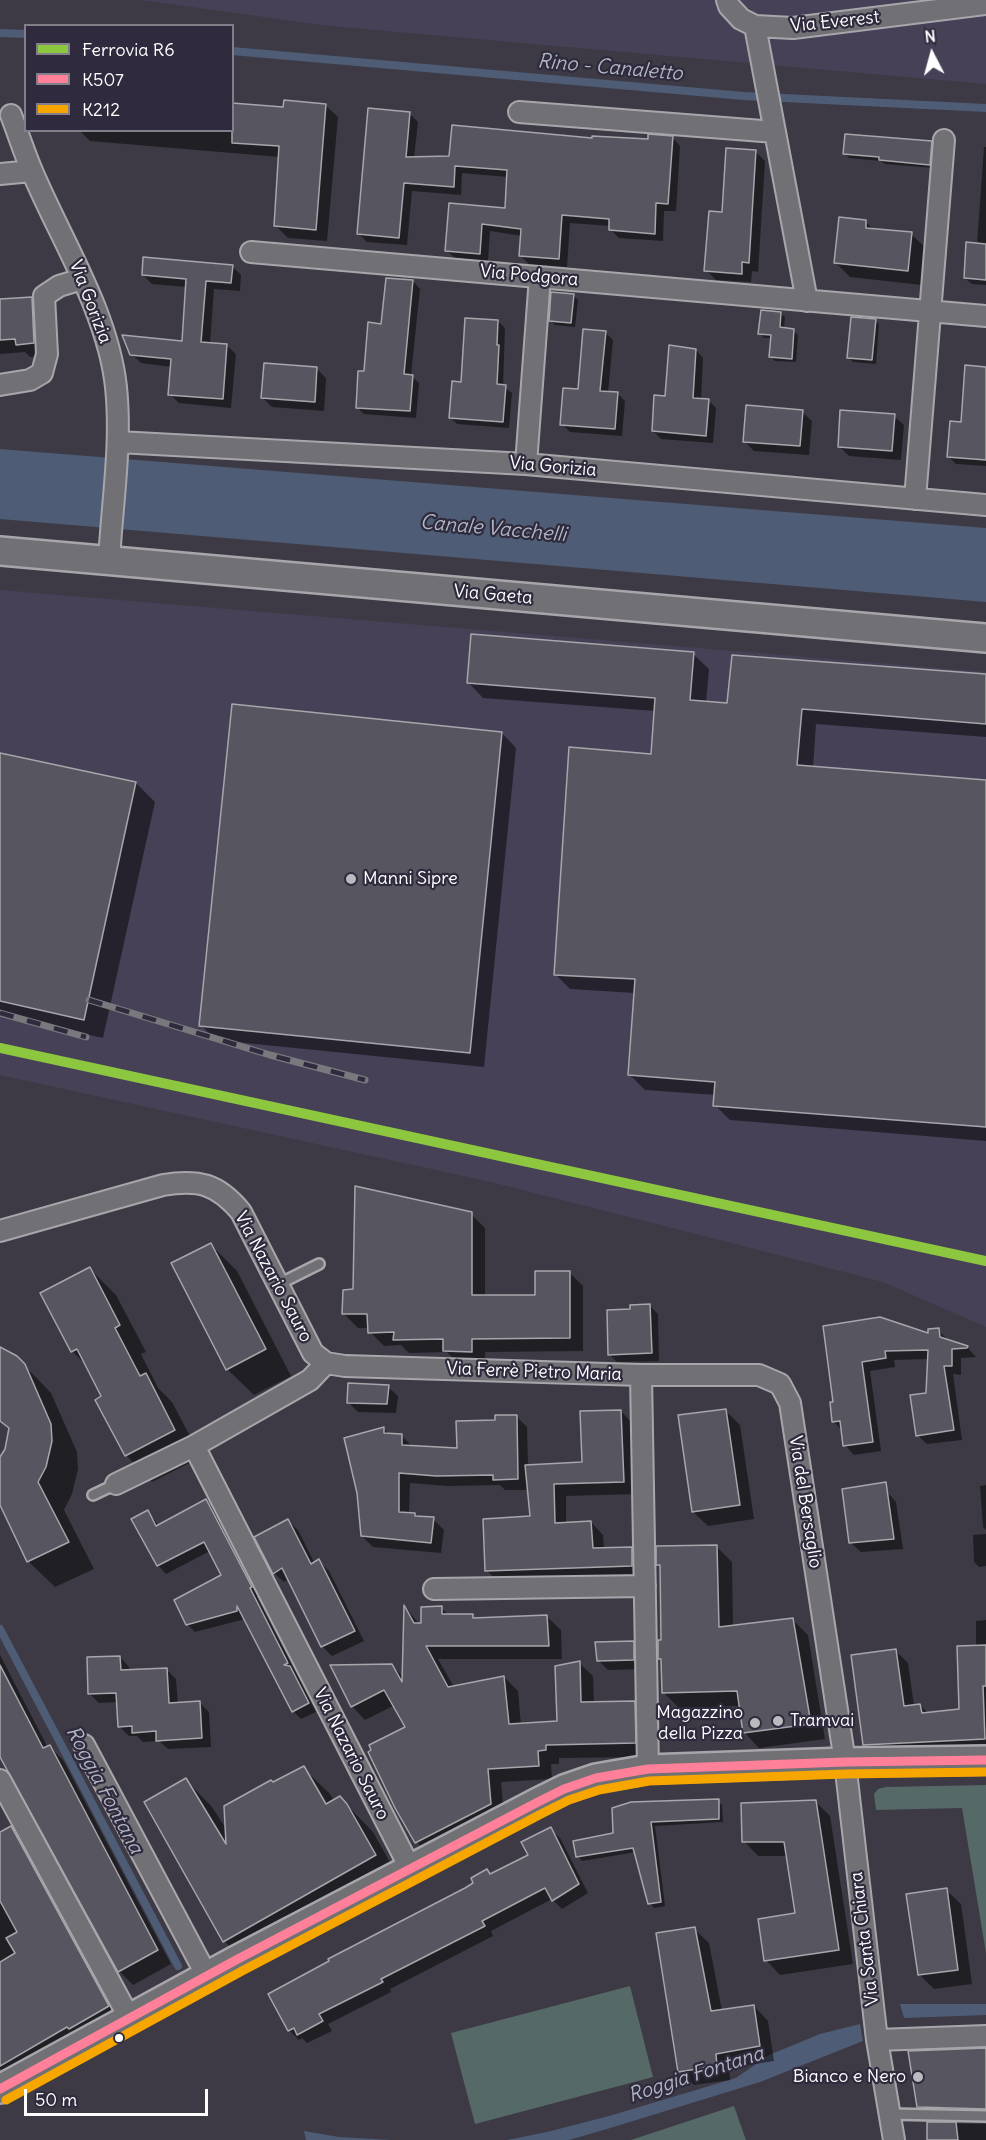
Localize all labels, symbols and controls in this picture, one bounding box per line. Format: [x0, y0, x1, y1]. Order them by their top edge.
street label: Via Everest [789, 7, 881, 37]
legend [24, 24, 234, 132]
north arrow [902, 24, 962, 84]
text: N [924, 26, 937, 47]
text: Ferrovia R6 [82, 38, 175, 61]
water label: Rino - Canaletto [536, 50, 684, 86]
text: K507 [82, 68, 124, 91]
text: K212 [82, 98, 120, 121]
street label: Via Gorizia [64, 257, 116, 347]
street label: Via Podgora [479, 261, 579, 291]
street label: Via Gorizia [509, 452, 597, 482]
water label: Canale Vacchelli [419, 511, 567, 547]
street label: Via Gaeta [453, 581, 533, 609]
place label: Manni Sipre [363, 868, 458, 890]
marker: Manni Sipre [344, 872, 358, 886]
street label: Via Nazario Sauro [229, 1208, 317, 1346]
street label: Via Ferrè Pietro Maria [446, 1358, 622, 1386]
street label: Via del Bersaglio [784, 1434, 826, 1570]
street label: Via Nazario Sauro [308, 1685, 394, 1823]
place label: Magazzino della Pizza [656, 1702, 743, 1744]
place label: Tramvai [790, 1710, 854, 1732]
marker: Tramvai [771, 1714, 785, 1728]
marker: Magazzino della Pizza [748, 1716, 762, 1730]
water label: Roggia Fontana [60, 1722, 148, 1858]
street label: Via Santa Chiara [846, 1871, 884, 2007]
unlabelled marker [113, 2032, 125, 2044]
water label: Roggia Fontana [625, 2042, 767, 2108]
place label: Bianco e Nero [793, 2066, 906, 2088]
marker: Bianco e Nero [911, 2070, 925, 2084]
scale bar [27, 2077, 212, 2115]
text: 50 m [35, 2088, 77, 2111]

